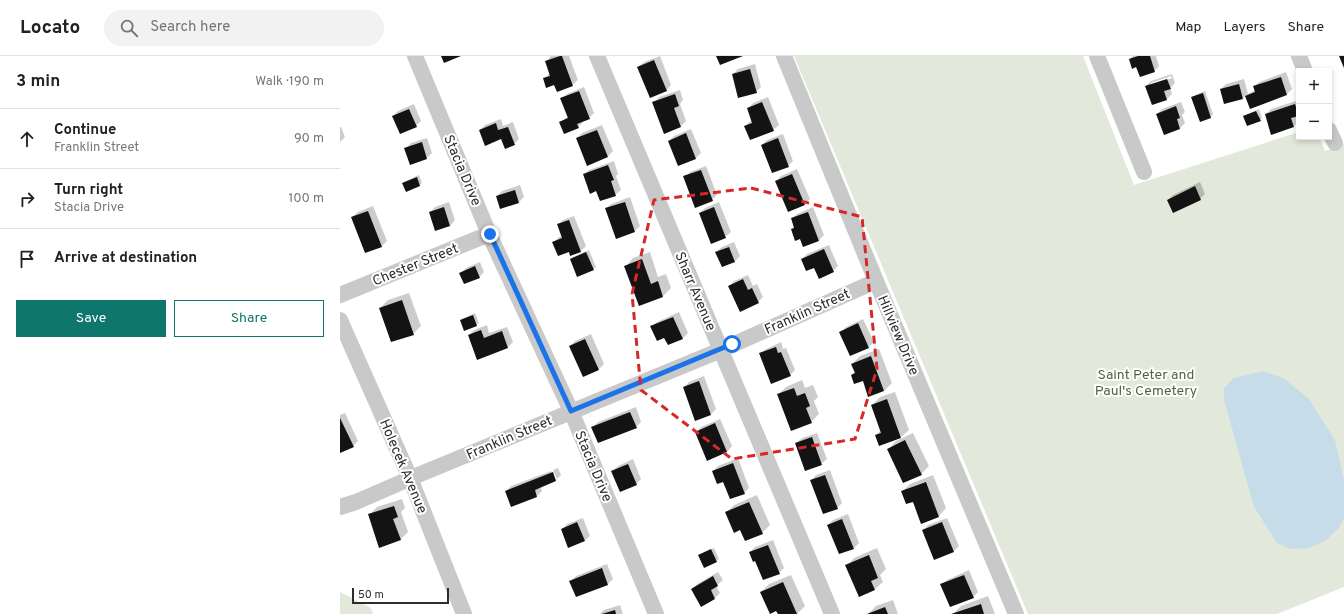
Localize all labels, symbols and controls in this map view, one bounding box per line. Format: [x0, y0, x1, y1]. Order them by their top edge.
search box [104, 10, 384, 46]
text: Locato [20, 16, 80, 40]
icon: search [118, 17, 140, 39]
text: Search here [150, 18, 230, 37]
text: Map [1175, 19, 1201, 36]
text: Layers [1223, 19, 1265, 36]
text: Share [1287, 19, 1324, 36]
map controls [1296, 68, 1332, 140]
button: + [1296, 68, 1332, 104]
text: 3 min [16, 71, 60, 93]
text: Walk · 190 m [255, 74, 324, 90]
button: − [1296, 104, 1332, 140]
text: Continue [54, 121, 116, 140]
icon: ahead [16, 128, 38, 150]
text: 90 m [294, 131, 324, 147]
street label: Stacia Drive [439, 133, 484, 209]
text: Franklin Street [54, 140, 139, 156]
text: Turn right [54, 181, 123, 200]
icon: right [16, 188, 38, 210]
text: 100 m [288, 191, 324, 207]
text: Stacia Drive [54, 200, 124, 216]
route end [481, 225, 499, 243]
street label: Chester Street [370, 240, 461, 290]
icon: arrive [16, 248, 38, 270]
text: Arrive at destination [54, 249, 197, 268]
street label: Sharr Avenue [670, 249, 719, 334]
street label: Franklin Street [762, 286, 853, 339]
street label: Hillview Drive [873, 293, 922, 378]
button: Save [16, 300, 166, 337]
button: Share [174, 300, 324, 337]
route start [723, 335, 741, 353]
park label: Saint Peter and Paul's Cemetery [1095, 367, 1197, 400]
street label: Franklin Street [464, 413, 555, 464]
street label: Holecek Avenue [375, 417, 430, 516]
street label: Stacia Drive [570, 429, 615, 505]
scale bar [352, 586, 449, 605]
text: 50 m [358, 588, 384, 602]

